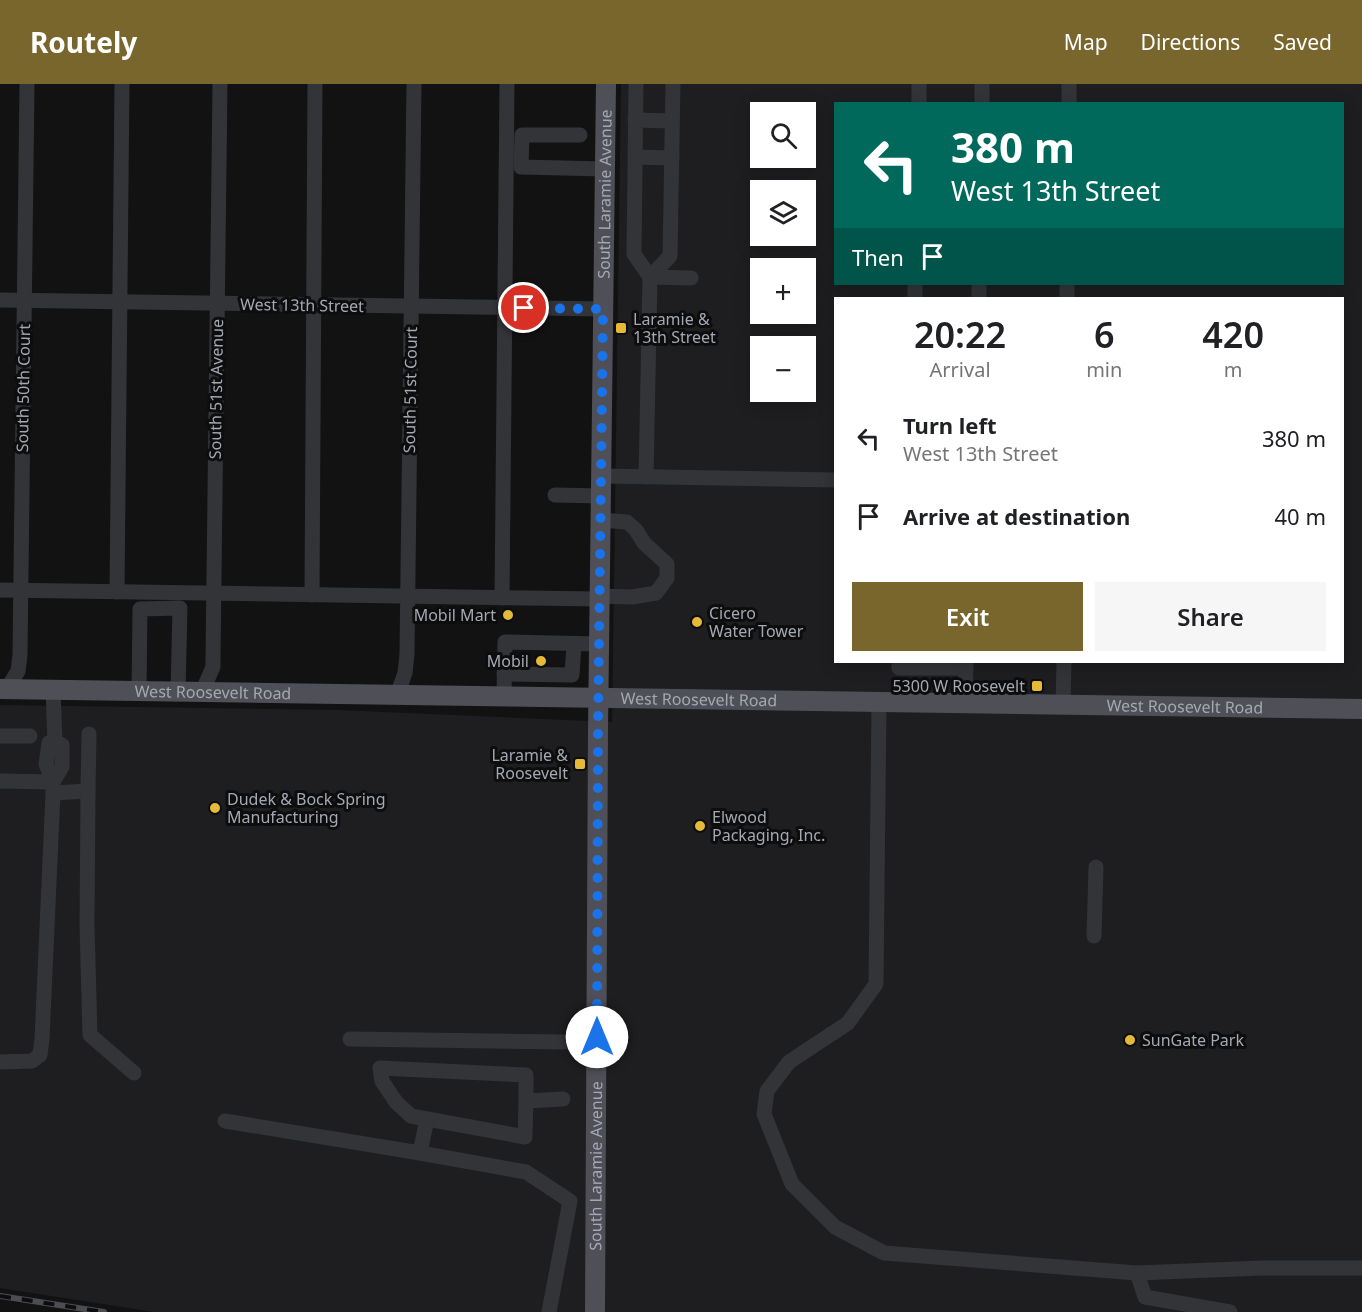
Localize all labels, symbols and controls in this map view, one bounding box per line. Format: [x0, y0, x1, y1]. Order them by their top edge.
text: Routely [30, 23, 137, 61]
text: Map [1064, 28, 1108, 56]
text: Directions [1141, 28, 1240, 56]
text: Saved [1273, 28, 1332, 56]
map controls [750, 102, 816, 402]
button: search [750, 102, 816, 168]
street label: South Laramie Avenue [593, 109, 617, 279]
text: 380 m [951, 118, 1075, 175]
icon: left [852, 126, 930, 204]
text: West 13th Street [951, 172, 1160, 209]
button: layers [750, 180, 816, 246]
icon: arrive [916, 240, 949, 273]
text: Then [852, 242, 904, 272]
button: + [750, 258, 816, 324]
pin [498, 282, 549, 333]
icon: arrive [507, 291, 540, 324]
street label: West 13th Street [240, 293, 364, 317]
place label: Laramie & 13th Street [633, 308, 716, 348]
text: 20:22 [914, 310, 1006, 359]
text: 6 [1094, 310, 1115, 359]
text: 420 [1202, 310, 1264, 359]
street label: South 51st Avenue [204, 319, 228, 459]
marker: Laramie & 13th Street [614, 321, 628, 335]
street label: South 50th Court [11, 323, 35, 452]
street label: South 51st Court [398, 327, 422, 453]
button: − [750, 336, 816, 402]
text: Arrival [930, 356, 991, 383]
text: min [1086, 356, 1122, 383]
text: m [1224, 356, 1243, 383]
text: Turn left [903, 410, 997, 440]
icon: left [852, 422, 885, 455]
text: 380 m [1262, 423, 1326, 453]
text: West 13th Street [903, 440, 1058, 467]
icon: arrive [852, 500, 885, 533]
text: Arrive at destination [903, 501, 1130, 531]
text: 40 m [1275, 501, 1326, 531]
button: Exit [852, 582, 1083, 651]
button: Share [1095, 582, 1326, 651]
place label: Cicero Water Tower [709, 602, 804, 642]
place label: Mobil Mart [414, 604, 496, 626]
marker: Mobil Mart [501, 608, 515, 622]
marker: Cicero Water Tower [690, 615, 704, 629]
place label: Mobil [487, 650, 529, 672]
marker: Mobil [534, 654, 548, 668]
place label: 5300 W Roosevelt [892, 675, 1025, 697]
marker: 5300 W Roosevelt [1030, 679, 1044, 693]
street label: West Roosevelt Road [134, 680, 291, 704]
street label: West Roosevelt Road [620, 687, 777, 711]
street label: West Roosevelt Road [1106, 694, 1263, 719]
place label: Laramie & Roosevelt [491, 744, 568, 784]
marker: Laramie & Roosevelt [573, 757, 587, 771]
place label: Dudek & Bock Spring Manufacturing [227, 788, 386, 828]
marker: Dudek & Bock Spring Manufacturing [208, 801, 222, 815]
place label: Elwood Packaging, Inc. [712, 806, 825, 846]
marker: Elwood Packaging, Inc. [693, 819, 707, 833]
position arrow [565, 1005, 629, 1069]
place label: SunGate Park [1142, 1029, 1244, 1051]
marker: SunGate Park [1123, 1033, 1137, 1047]
street label: South Laramie Avenue [584, 1081, 607, 1251]

